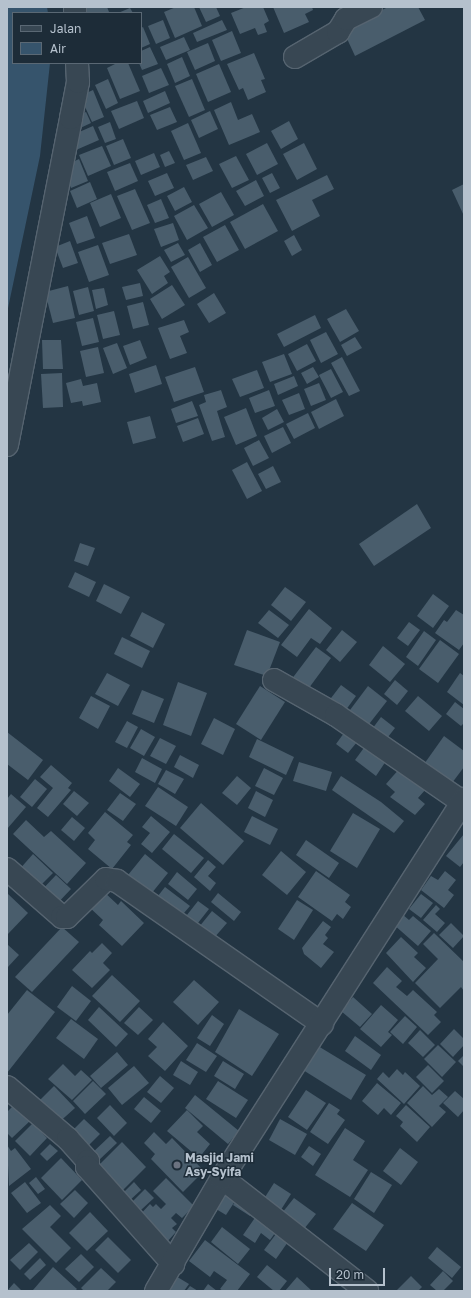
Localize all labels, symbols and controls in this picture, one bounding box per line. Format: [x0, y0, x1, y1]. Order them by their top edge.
legend [12, 12, 142, 64]
text: Jalan [50, 21, 81, 36]
text: Air [50, 41, 66, 56]
place label: Masjid Jami Asy-Syifa [185, 1151, 254, 1179]
marker: Masjid Jami Asy-Syifa [172, 1160, 182, 1170]
scale bar [331, 1260, 387, 1286]
text: 20 m [336, 1267, 364, 1282]

